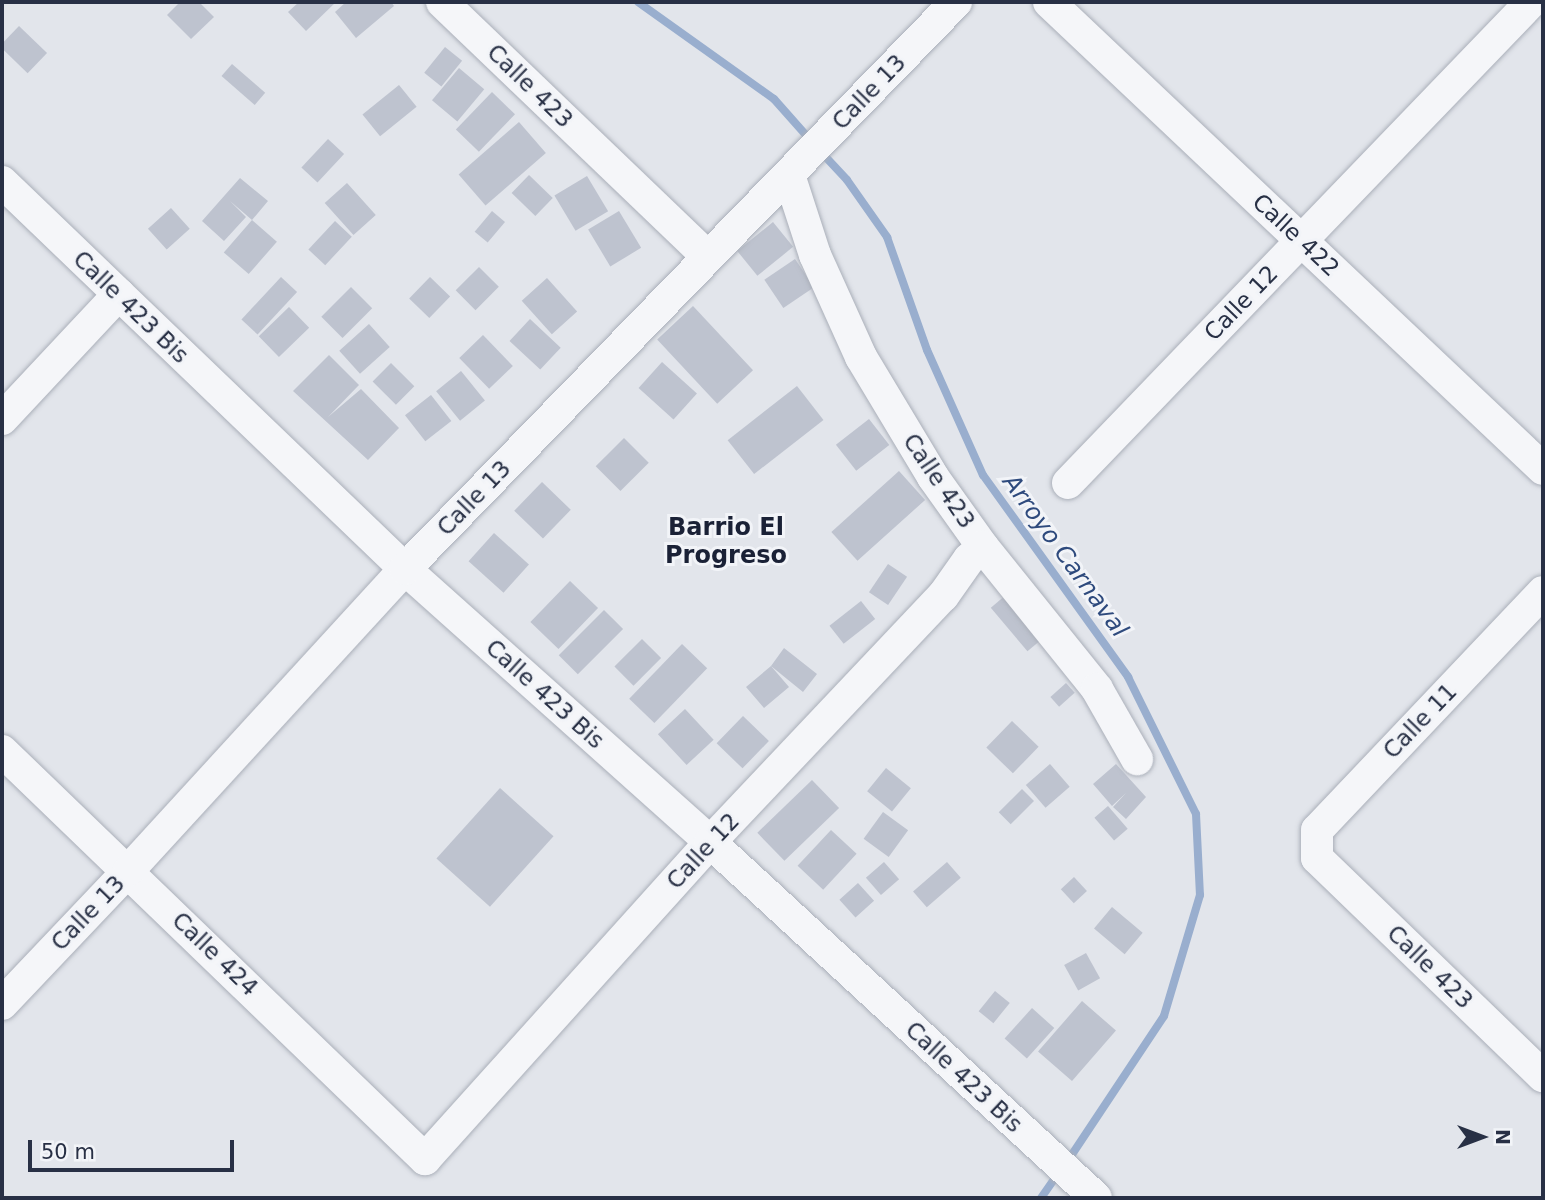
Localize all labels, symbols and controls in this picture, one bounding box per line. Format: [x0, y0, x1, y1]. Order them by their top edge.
street label: Calle 423 [481, 38, 579, 134]
street label: Calle 13 [827, 49, 911, 135]
street label: Calle 422 [1247, 188, 1345, 282]
street label: Calle 423 Bis [68, 245, 194, 369]
street label: Calle 12 [1199, 260, 1283, 346]
street label: Calle 423 [897, 428, 981, 534]
street label: Calle 13 [432, 455, 516, 541]
water label: Arroyo Carnaval [996, 469, 1134, 643]
district label: Barrio El Progreso [665, 514, 787, 570]
street label: Calle 423 Bis [480, 634, 610, 754]
street label: Calle 11 [1378, 678, 1462, 764]
street label: Calle 12 [661, 807, 745, 895]
street label: Calle 13 [46, 870, 130, 956]
street label: Calle 424 [166, 906, 264, 1002]
street label: Calle 423 [1381, 919, 1479, 1015]
street label: Calle 423 Bis [900, 1016, 1028, 1138]
north arrow [1447, 1102, 1517, 1172]
scale bar [32, 1126, 238, 1170]
text: N [1492, 1129, 1514, 1145]
text: 50 m [41, 1140, 95, 1164]

